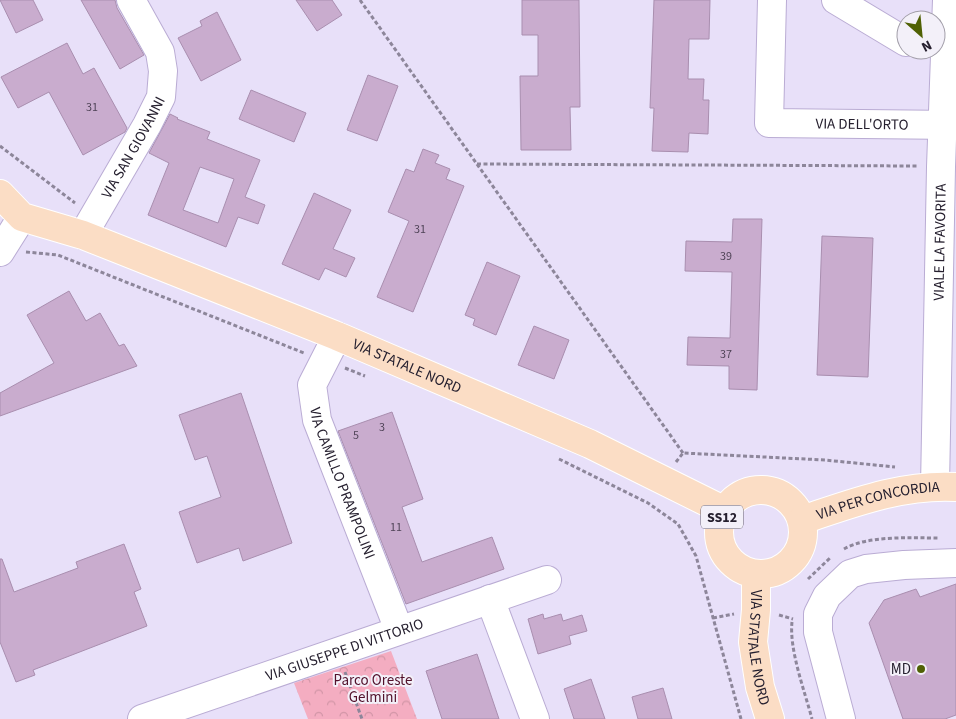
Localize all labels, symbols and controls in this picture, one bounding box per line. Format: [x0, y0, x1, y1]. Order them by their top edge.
north arrow [896, 10, 946, 60]
text: N [918, 35, 935, 57]
street label: VIA SAN GIOVANNI [97, 93, 171, 202]
house number: 31 [86, 99, 98, 116]
street label: VIA DELL'ORTO [815, 113, 909, 135]
street label: VIALE LA FAVORITA [928, 182, 952, 301]
house number: 31 [414, 221, 426, 238]
house number: 39 [720, 248, 732, 265]
street label: VIA STATALE NORD [349, 334, 465, 399]
house number: 37 [720, 346, 732, 363]
street label: VIA CAMILLO PRAMPOLINI [304, 406, 380, 562]
house number: 3 [379, 419, 385, 436]
house number: 5 [353, 427, 359, 444]
street label: VIA PER CONCORDIA [814, 477, 941, 525]
road number: SS12 [701, 506, 743, 528]
house number: 11 [390, 519, 402, 536]
street label: VIA STATALE NORD [742, 590, 775, 708]
street label: VIA GIUSEPPE DI VITTORIO [263, 613, 426, 687]
place label: MD [891, 659, 911, 680]
marker: MD [915, 663, 927, 675]
park label: Parco Oreste Gelmini [334, 670, 412, 708]

